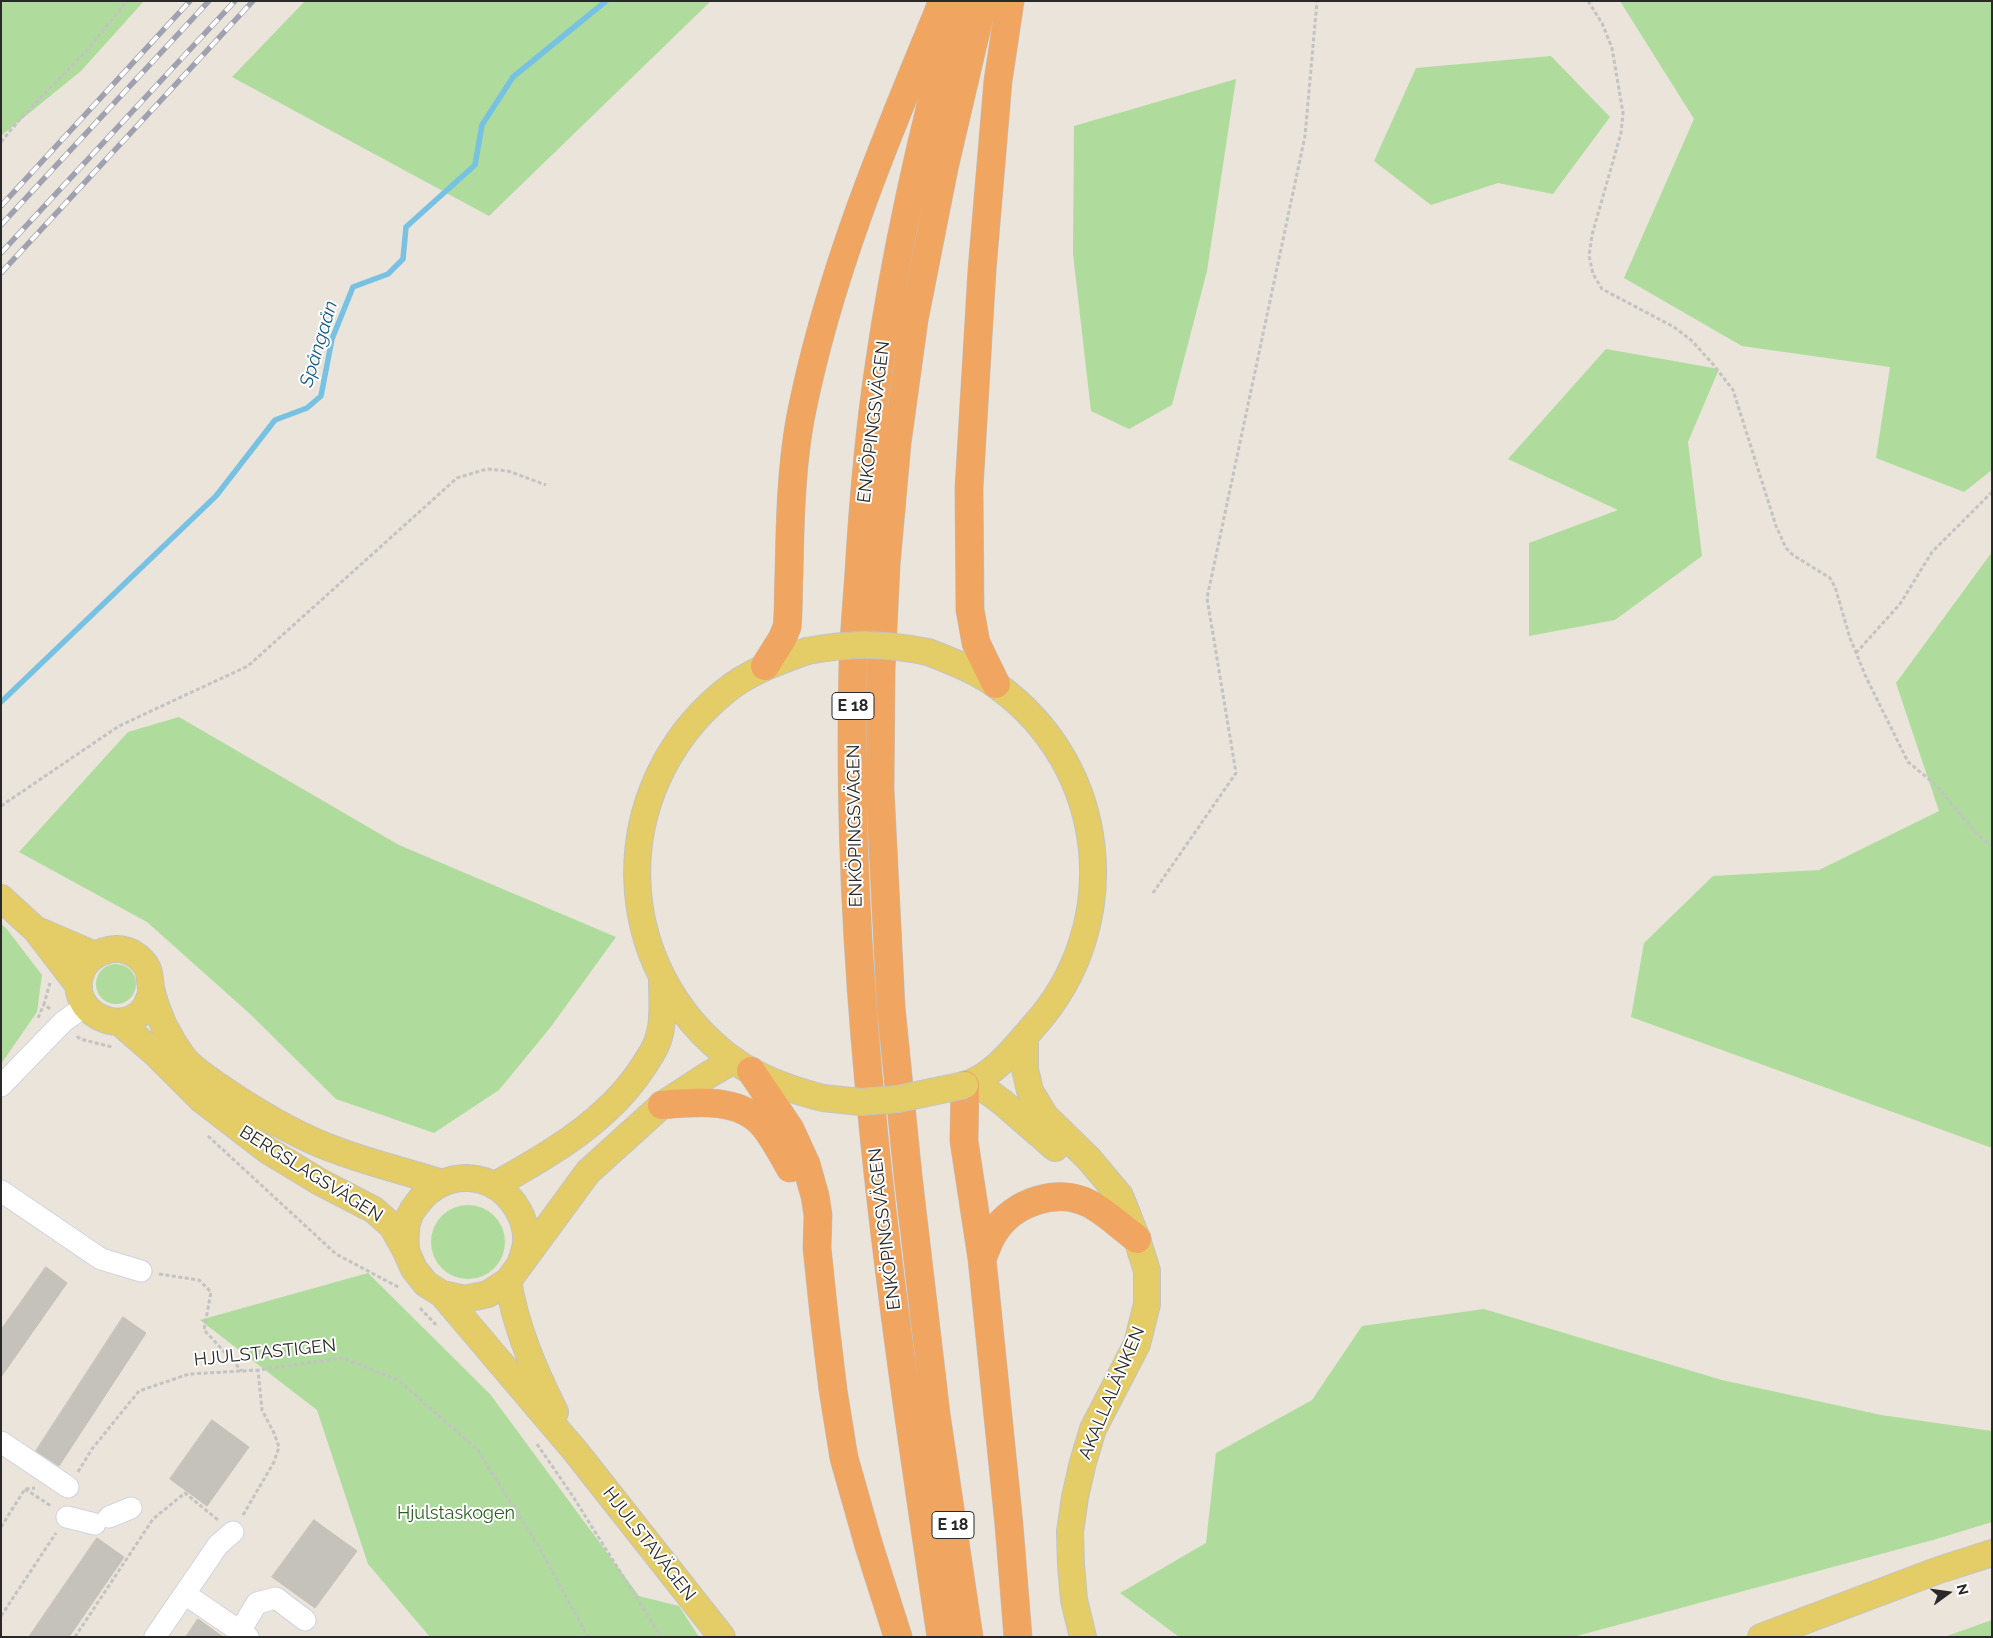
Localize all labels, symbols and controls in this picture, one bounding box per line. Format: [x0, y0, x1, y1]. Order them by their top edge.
water label: Spångaån [295, 298, 343, 390]
street label: ENKÖPINGSVÄGEN [853, 340, 895, 504]
road number: E 18 [832, 692, 874, 719]
street label: ENKÖPINGSVÄGEN [843, 744, 867, 908]
street label: BERGSLAGSVÄGEN [235, 1121, 387, 1227]
street label: ENKÖPINGSVÄGEN [864, 1147, 906, 1311]
street label: AKALLALÄNKEN [1074, 1323, 1150, 1463]
street label: HJULSTASTIGEN [193, 1335, 337, 1371]
street label: HJULSTAVÄGEN [598, 1483, 700, 1605]
park label: Hjulstaskogen [397, 1503, 515, 1525]
road number: E 18 [932, 1512, 974, 1538]
north arrow [1923, 1568, 1973, 1618]
text: N [1953, 1582, 1972, 1596]

